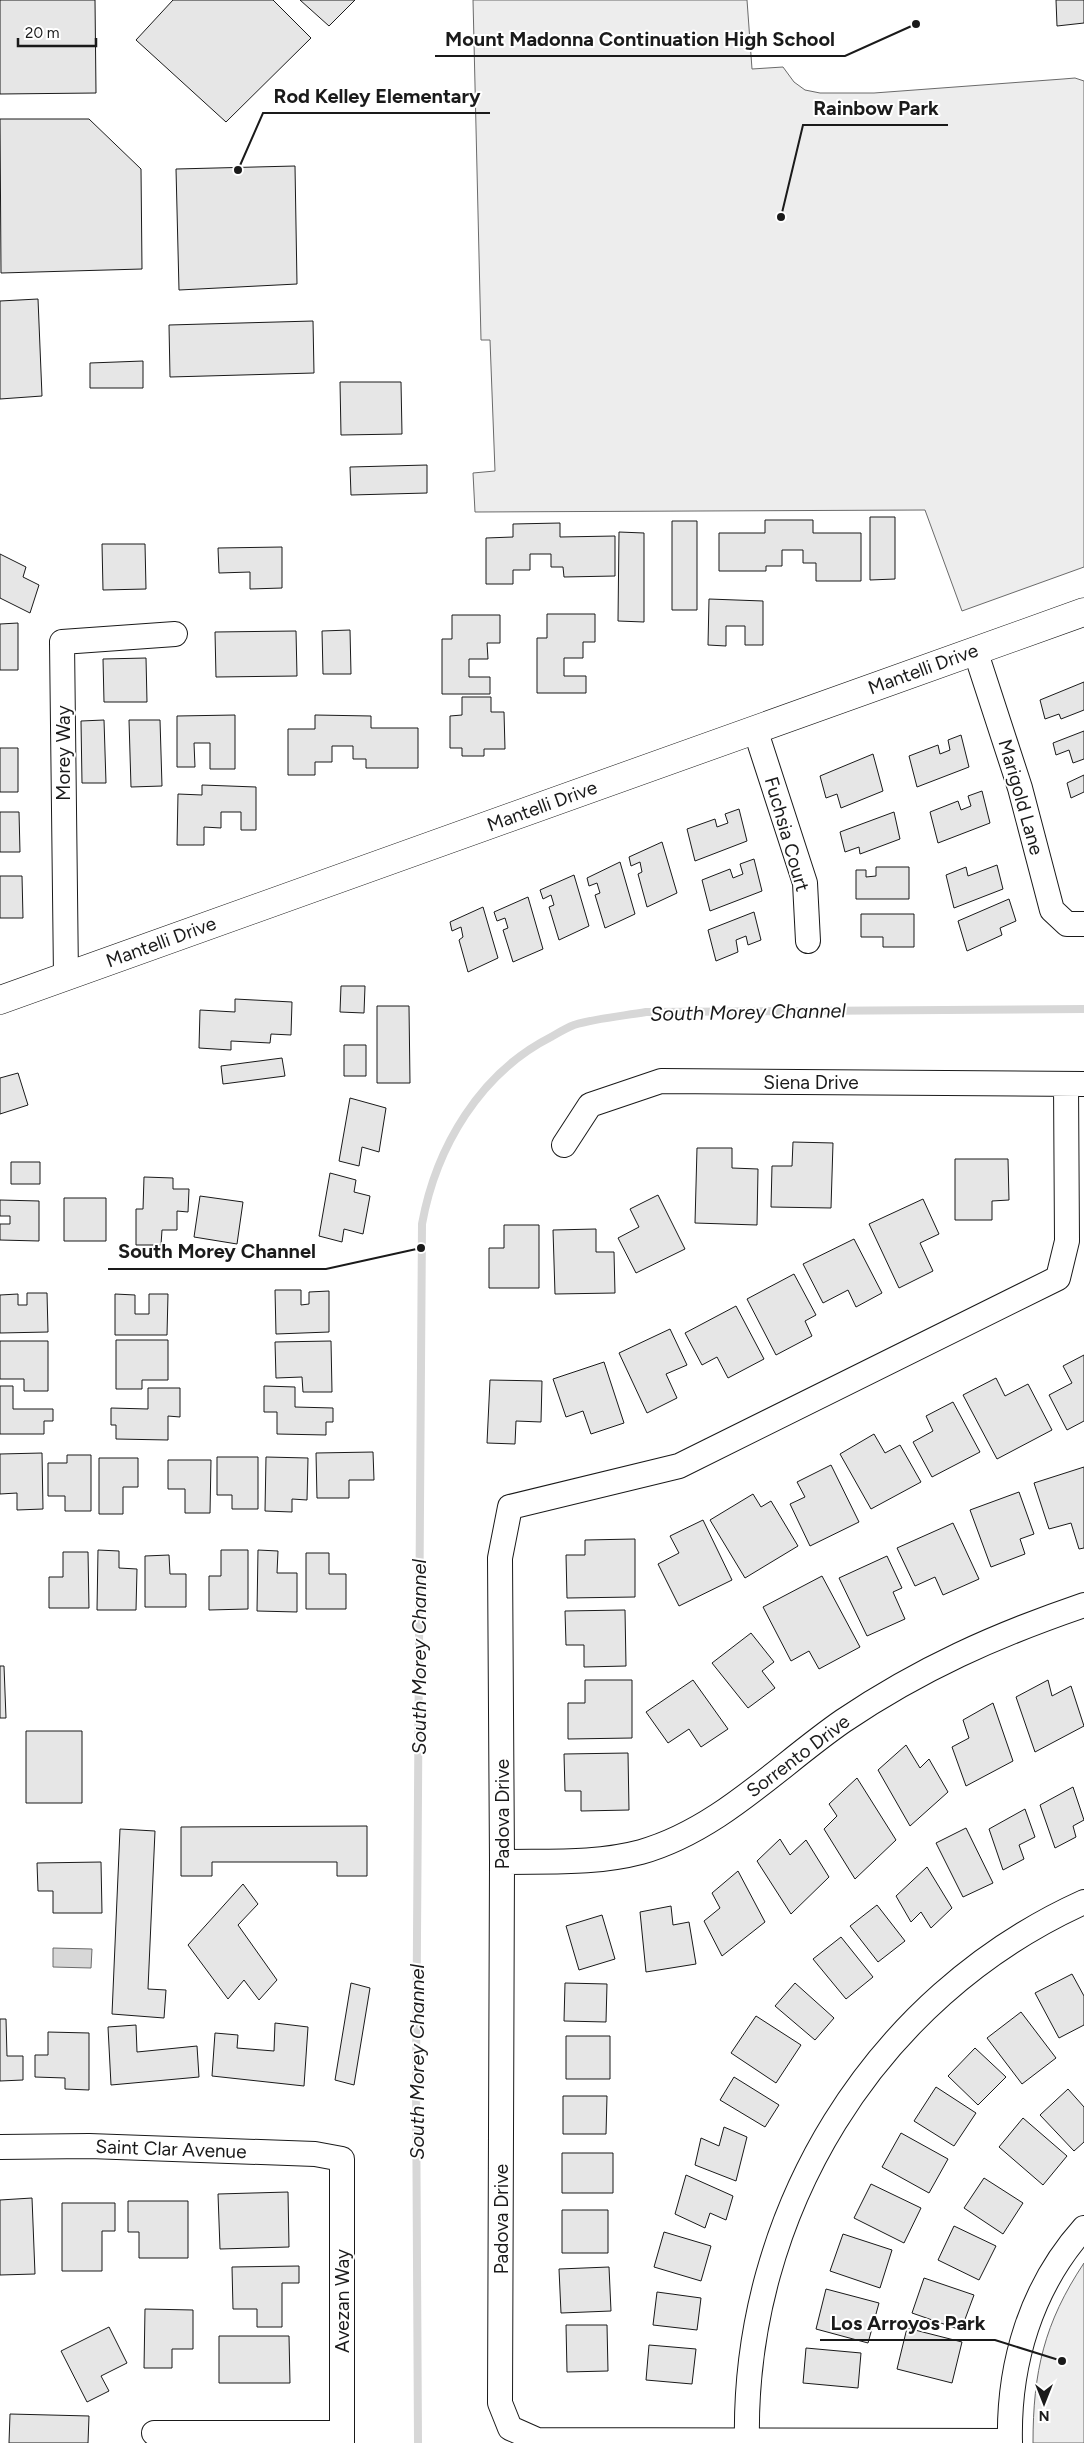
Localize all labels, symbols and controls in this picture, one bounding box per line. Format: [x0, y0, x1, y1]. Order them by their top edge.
scale bar [18, 15, 95, 47]
callout: Mount Madonna Continuation High School [435, 21, 845, 56]
text: 20 m [25, 24, 59, 42]
text: Mount Madonna Continuation High School [445, 27, 835, 51]
callout: Rod Kelley Elementary [263, 78, 490, 113]
text: Rod Kelley Elementary [273, 84, 481, 108]
callout: Rainbow Park [803, 90, 948, 125]
text: Rainbow Park [813, 96, 939, 120]
street label: Mantelli Drive [865, 638, 981, 700]
street label: Morey Way [52, 705, 75, 801]
street label: Marigold Lane [993, 736, 1049, 858]
street label: Fuchsia Court [760, 774, 814, 894]
street label: Mantelli Drive [484, 775, 600, 837]
street label: Mantelli Drive [103, 911, 219, 973]
water label: South Morey Channel [650, 998, 847, 1026]
street label: Siena Drive [763, 1071, 859, 1094]
callout: South Morey Channel [108, 1234, 326, 1269]
text: South Morey Channel [118, 1239, 316, 1263]
water label: South Morey Channel [407, 1559, 431, 1755]
street label: Sorrento Drive [742, 1710, 854, 1802]
street label: Padova Drive [491, 1759, 514, 1869]
water label: South Morey Channel [405, 1964, 429, 2160]
street label: Saint Clar Avenue [95, 2135, 247, 2163]
street label: Padova Drive [490, 2164, 513, 2274]
street label: Avezan Way [331, 2249, 354, 2353]
callout: Los Arroyos Park [820, 2305, 995, 2340]
text: Los Arroyos Park [831, 2311, 986, 2335]
north arrow [1019, 2378, 1069, 2428]
text: N [1039, 2407, 1049, 2424]

